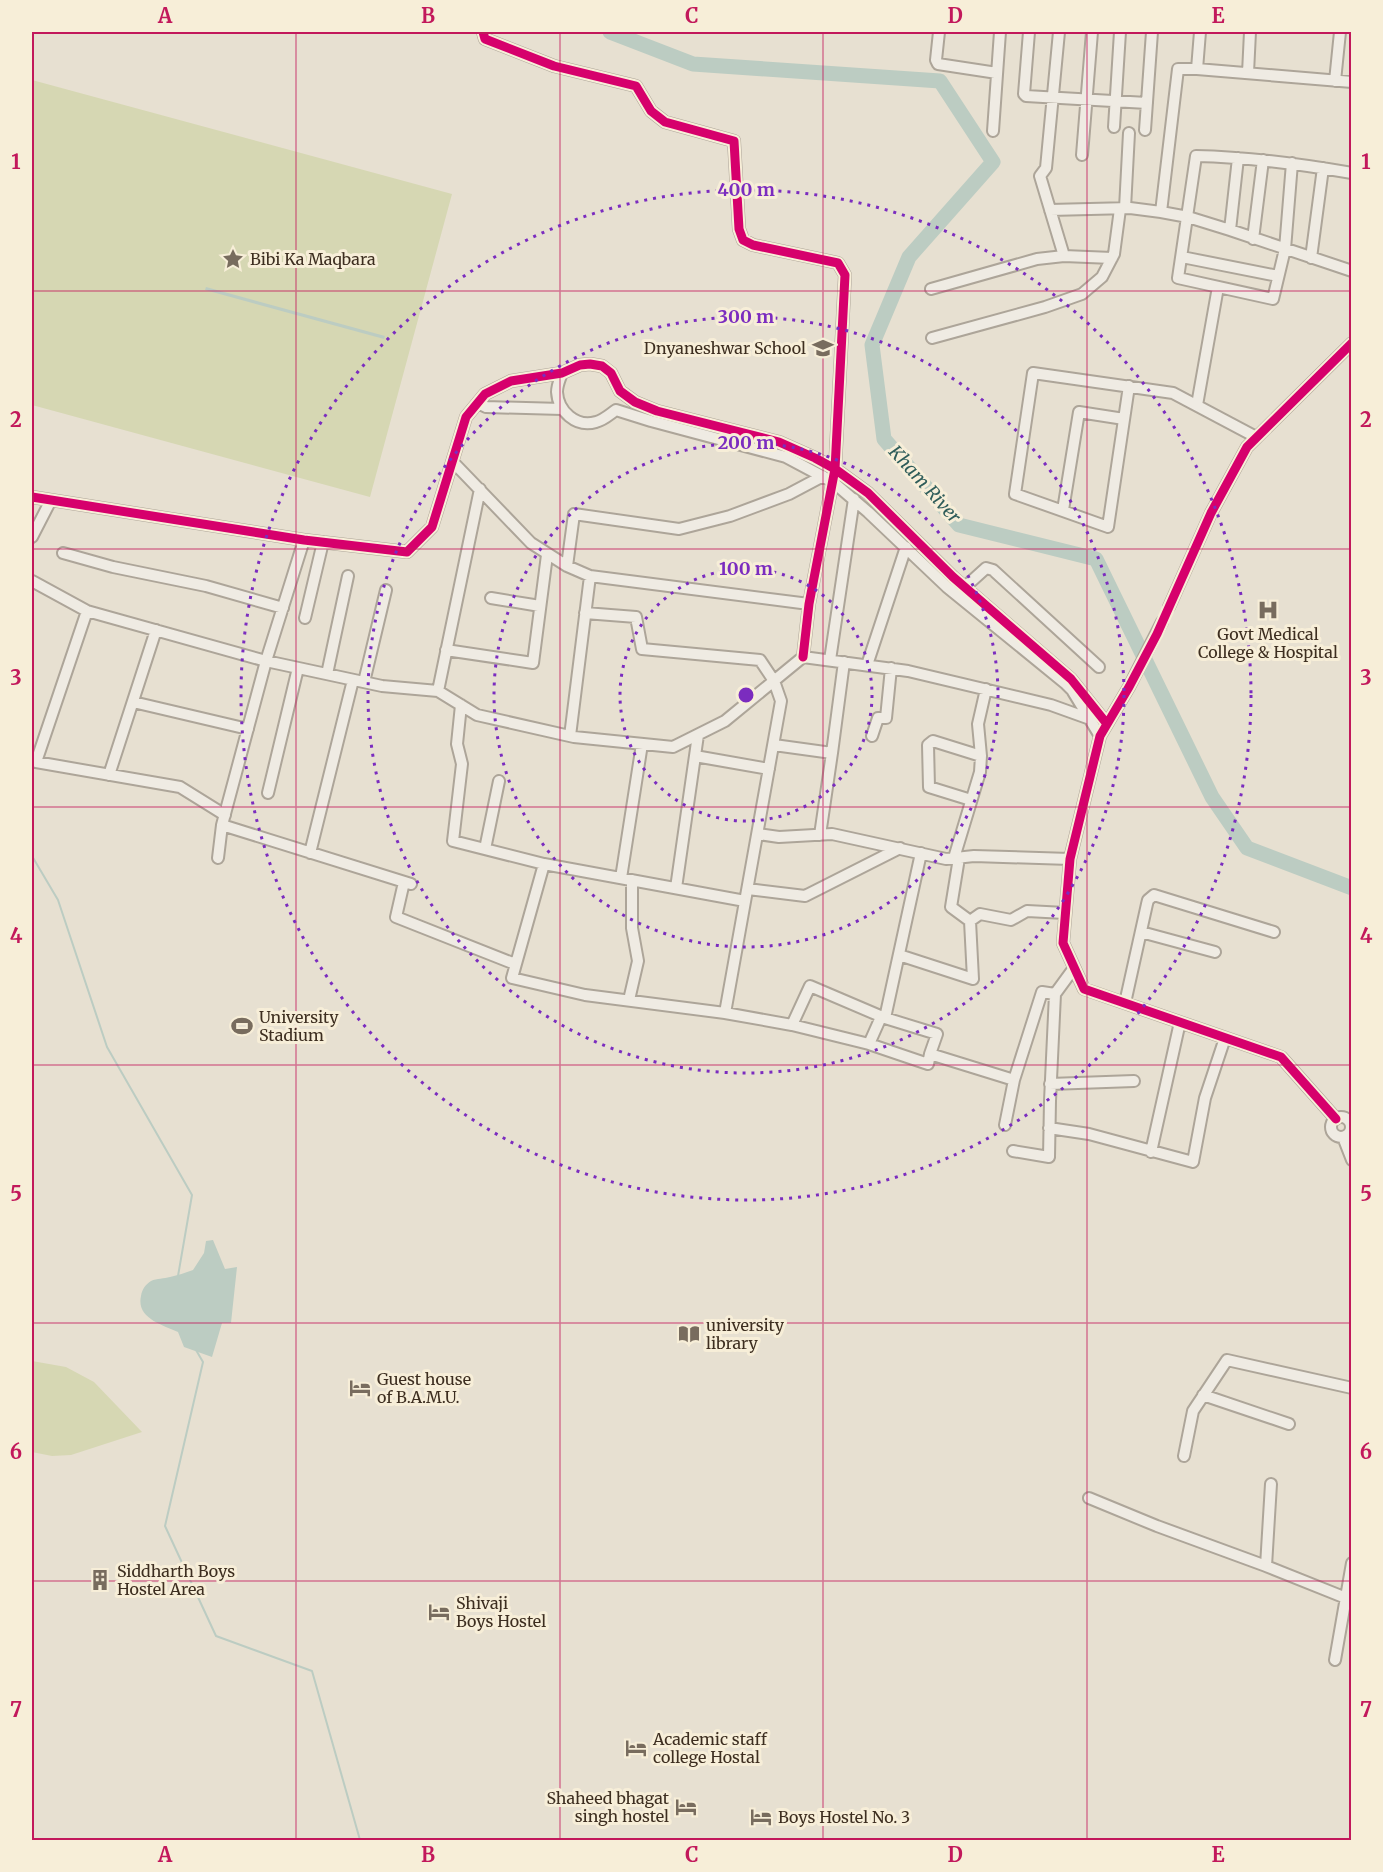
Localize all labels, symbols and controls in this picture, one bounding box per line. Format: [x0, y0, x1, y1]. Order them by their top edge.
text: A [157, 3, 173, 28]
text: B [421, 3, 435, 28]
text: C [685, 3, 699, 28]
text: D [947, 3, 963, 28]
text: E [1211, 3, 1225, 28]
text: 1 [11, 149, 21, 174]
text: 1 [1361, 149, 1371, 174]
text: 400 m [717, 178, 775, 201]
place icon: Bibi Ka Maqbara [221, 247, 245, 271]
place label: Bibi Ka Maqbara [250, 249, 376, 269]
text: 300 m [718, 305, 774, 328]
school or university icon: Dnyaneshwar School [811, 336, 835, 360]
place label: Dnyaneshwar School [644, 338, 806, 358]
text: 2 [10, 407, 22, 432]
text: 2 [1360, 407, 1372, 432]
text: 200 m [718, 431, 774, 454]
water label: Kham River [883, 440, 966, 528]
text: 100 m [719, 557, 773, 580]
hospital icon: Govt Medical College & Hospital [1256, 598, 1280, 622]
place label: Govt Medical College & Hospital [1198, 624, 1338, 662]
text: 3 [10, 665, 22, 690]
text: 3 [1360, 665, 1372, 690]
centre of rings [736, 685, 756, 705]
text: 4 [10, 923, 23, 948]
text: 4 [1360, 923, 1373, 948]
place label: University Stadium [259, 1007, 339, 1045]
sports icon: University Stadium [230, 1014, 254, 1038]
text: 5 [10, 1181, 22, 1206]
text: 5 [1360, 1181, 1372, 1206]
place label: university library [706, 1315, 785, 1353]
library icon: university library [677, 1322, 701, 1346]
place label: Guest house of B.A.M.U. [377, 1369, 471, 1407]
hotel icon: Guest house of B.A.M.U. [348, 1376, 372, 1400]
text: 6 [10, 1439, 22, 1464]
text: 6 [1360, 1439, 1372, 1464]
place label: Siddharth Boys Hostel Area [117, 1561, 235, 1599]
building icon: Siddharth Boys Hostel Area [88, 1568, 112, 1592]
place label: Shivaji Boys Hostel [456, 1593, 546, 1631]
hotel icon: Shivaji Boys Hostel [427, 1600, 451, 1624]
text: 7 [10, 1697, 22, 1722]
text: 7 [1360, 1697, 1372, 1722]
place label: Academic staff college Hostal [652, 1729, 768, 1767]
hotel icon: Academic staff college Hostal [624, 1736, 648, 1760]
place label: Shaheed bhagat singh hostel [546, 1788, 670, 1826]
hotel icon: Shaheed bhagat singh hostel [674, 1795, 698, 1819]
hotel icon: Boys Hostel No. 3 [749, 1805, 773, 1829]
place label: Boys Hostel No. 3 [778, 1807, 910, 1827]
text: A [157, 1842, 173, 1867]
text: B [421, 1842, 435, 1867]
text: C [685, 1842, 699, 1867]
text: D [947, 1842, 963, 1867]
text: E [1211, 1842, 1225, 1867]

